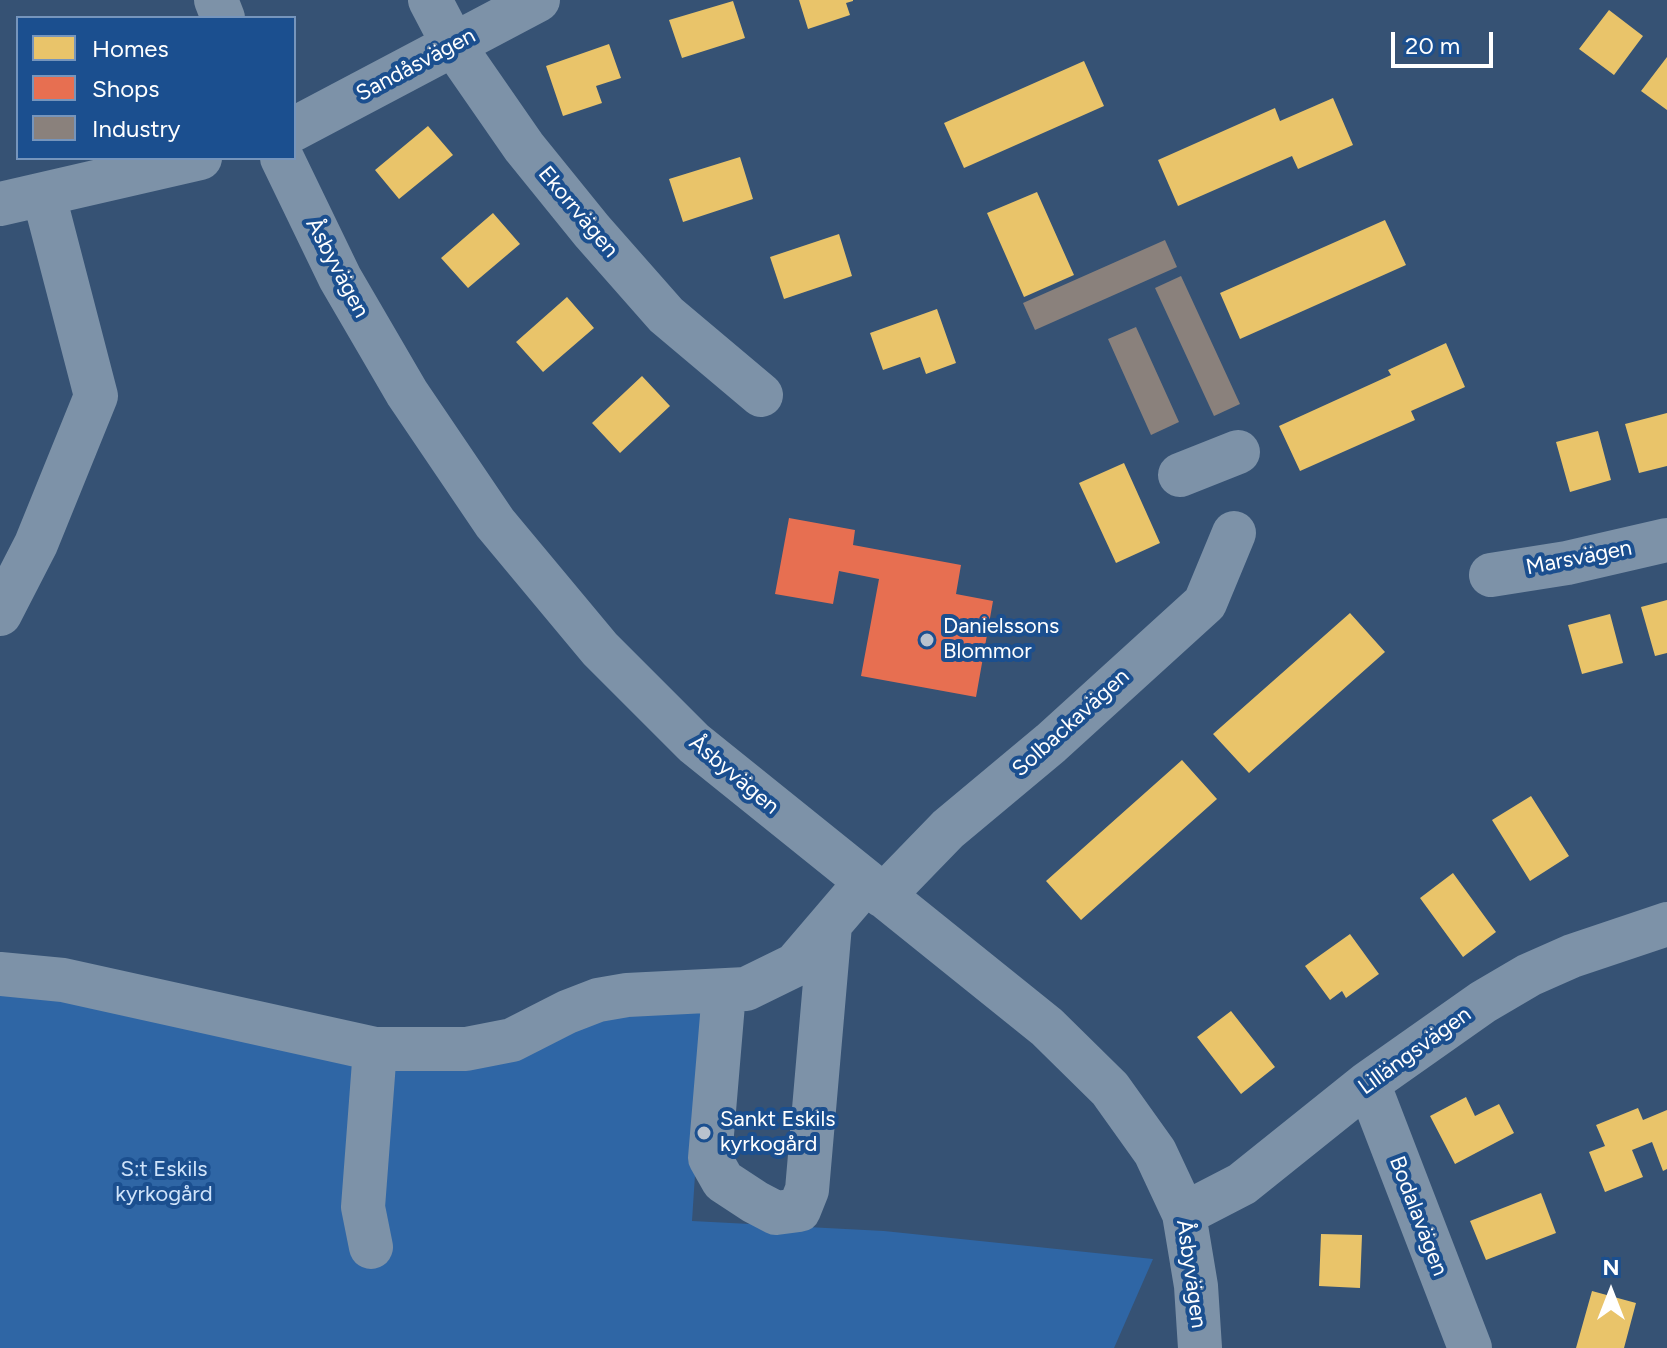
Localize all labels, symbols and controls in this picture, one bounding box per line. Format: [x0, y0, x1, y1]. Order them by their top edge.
legend [16, 16, 296, 160]
scale bar [1395, 16, 1497, 66]
street label: Sandåsvägen [352, 23, 480, 107]
text: 20 m [1405, 31, 1460, 60]
text: Homes [92, 34, 169, 63]
text: Shops [92, 74, 159, 103]
text: Industry [92, 114, 180, 143]
street label: Ekorrvägen [532, 161, 624, 263]
street label: Åsbyvägen [300, 214, 374, 322]
street label: Marsvägen [1524, 535, 1634, 581]
place label: Danielssons Blommor [943, 614, 1059, 666]
marker: Danielssons Blommor [918, 631, 936, 649]
street label: Solbackavägen [1007, 664, 1135, 782]
street label: Åsbyvägen [684, 730, 784, 820]
street label: Lillängsvägen [1354, 1001, 1476, 1101]
place label: Sankt Eskils kyrkogård [720, 1107, 836, 1158]
marker: Sankt Eskils kyrkogård [695, 1124, 713, 1142]
street label: Bodalavägen [1383, 1152, 1453, 1280]
park label: S:t Eskils kyrkogård [115, 1157, 213, 1208]
street label: Åsbyvägen [1170, 1218, 1212, 1330]
north arrow [1571, 1252, 1651, 1332]
text: N [1602, 1254, 1620, 1281]

